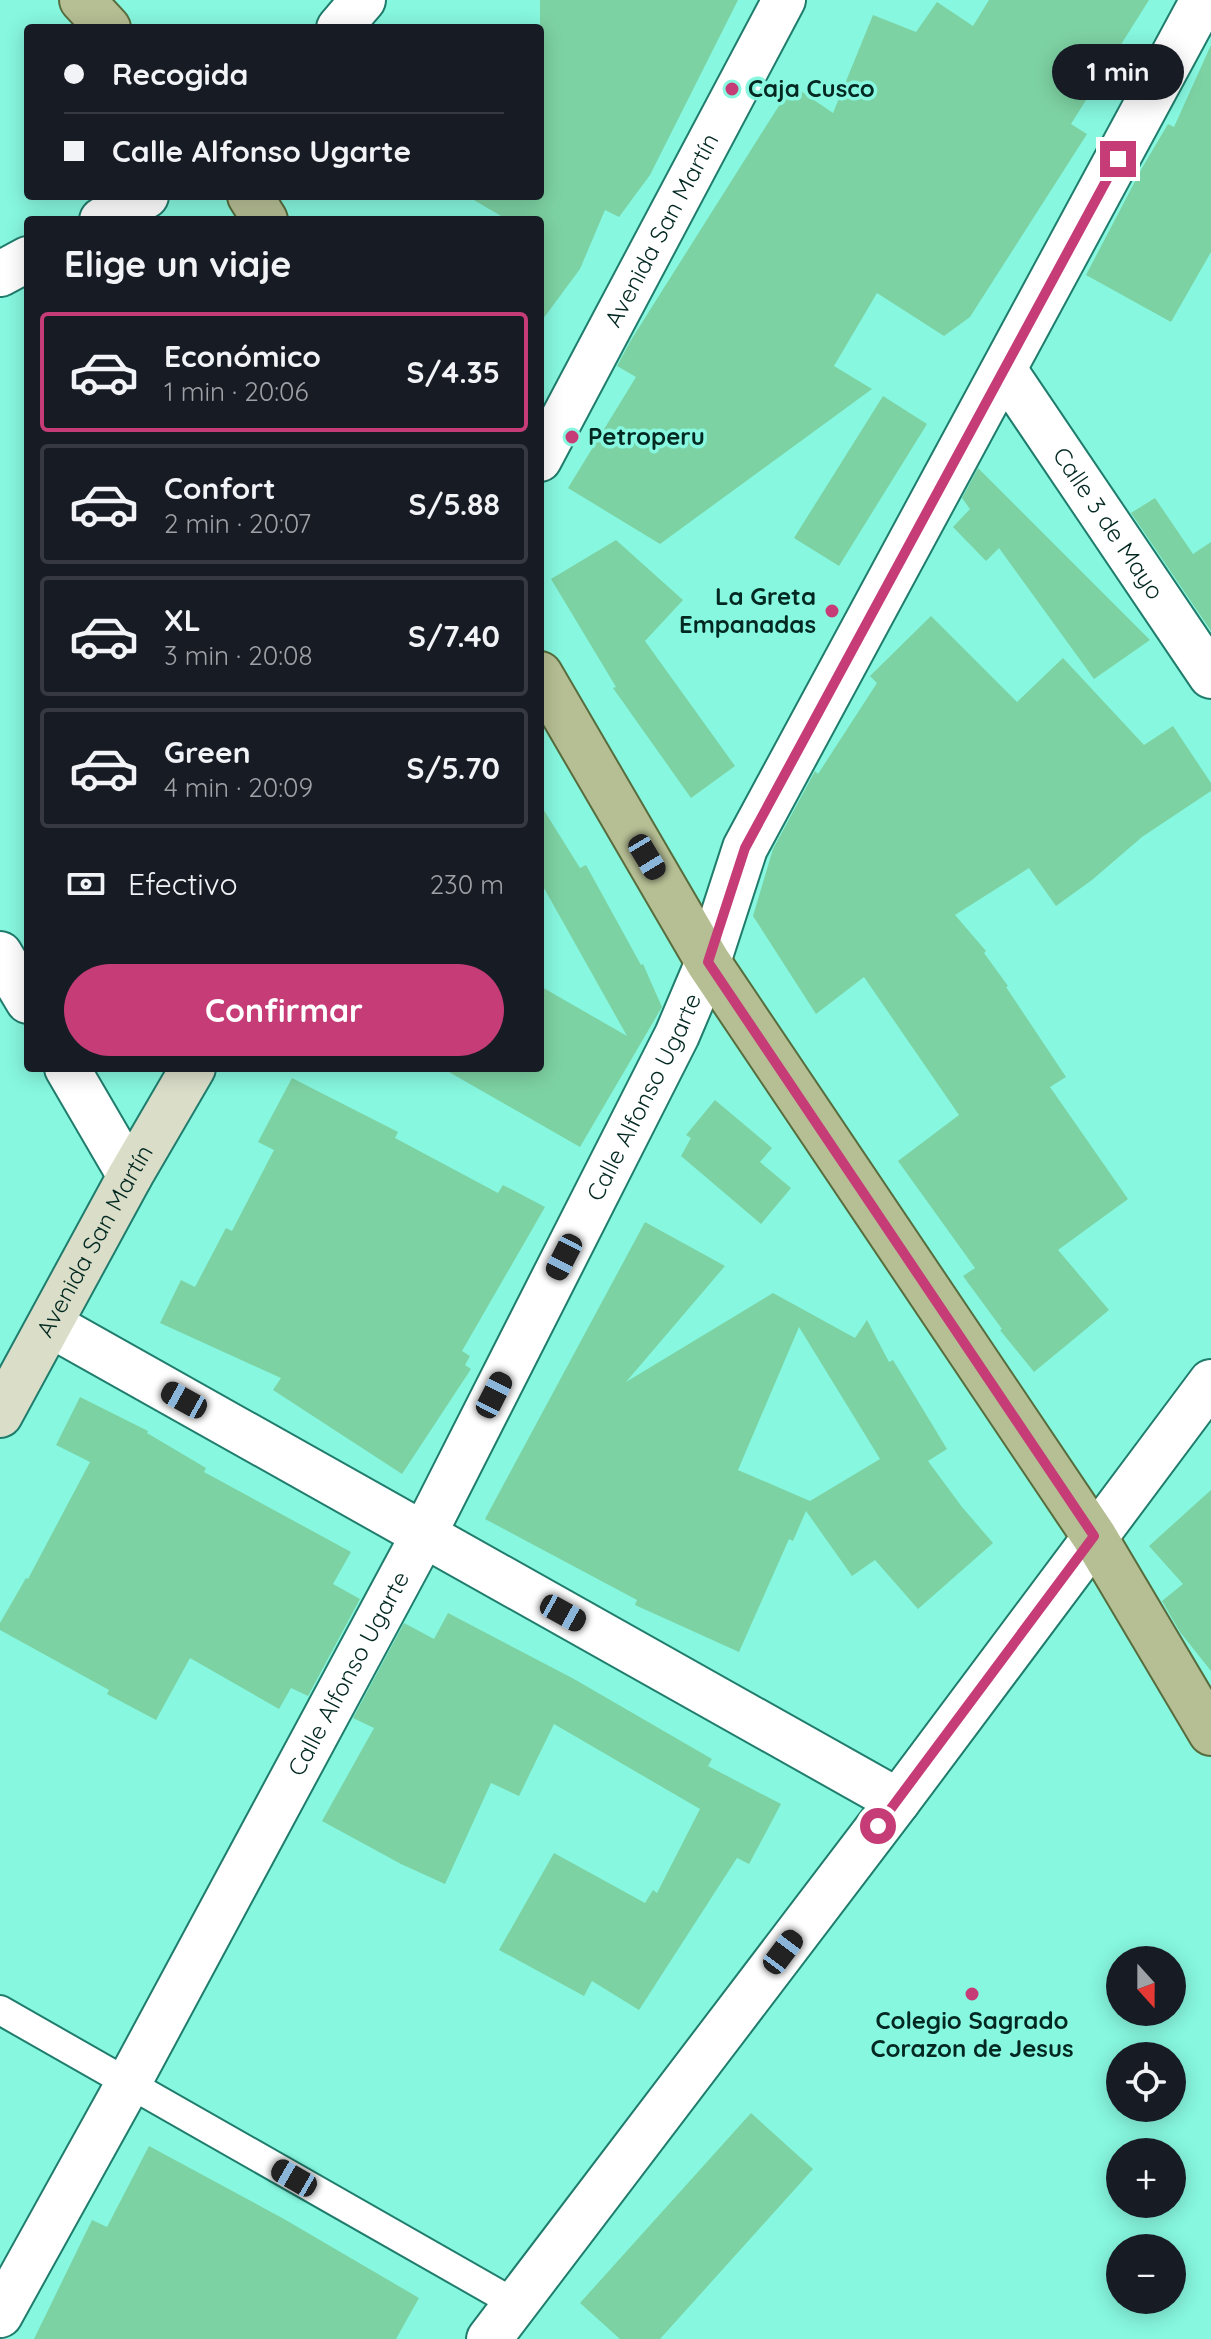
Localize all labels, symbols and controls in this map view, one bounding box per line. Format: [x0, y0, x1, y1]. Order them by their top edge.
callout: 1 min [1052, 43, 1184, 99]
text: Recogida [112, 55, 248, 93]
text: 1 min [1087, 55, 1150, 88]
place label: Caja Cusco [748, 73, 875, 103]
marker: Caja Cusco [723, 80, 741, 98]
street label: Avenida San Martín [597, 128, 725, 332]
text: Calle Alfonso Ugarte [112, 132, 411, 170]
route end [1100, 141, 1136, 177]
text: Elige un viaje [64, 241, 292, 286]
icon: car [68, 336, 140, 408]
text: Económico [164, 337, 321, 375]
text: S/4.35 [407, 353, 500, 391]
text: 1 min · 20:06 [164, 375, 308, 408]
place label: Petroperu [588, 421, 705, 451]
marker: Petroperu [563, 428, 581, 446]
street label: Calle 3 de Mayo [1047, 441, 1171, 605]
icon: car [68, 468, 140, 540]
text: Confort [164, 469, 276, 507]
text: S/5.88 [409, 485, 500, 523]
text: 2 min · 20:07 [164, 507, 311, 540]
place label: La Greta Empanadas [679, 581, 816, 639]
icon: car [68, 600, 140, 672]
text: XL [164, 601, 201, 639]
marker: La Greta Empanadas [823, 602, 841, 620]
text: S/7.40 [408, 617, 500, 655]
text: 3 min · 20:08 [164, 639, 313, 672]
icon: car [68, 732, 140, 804]
text: Green [164, 733, 251, 771]
text: S/5.70 [407, 749, 500, 787]
text: 4 min · 20:09 [164, 771, 313, 804]
car [624, 830, 670, 884]
icon: cash [64, 862, 108, 906]
text: Efectivo [128, 865, 238, 903]
text: 230 m [430, 868, 504, 901]
button: Confirmar [64, 964, 504, 1056]
street label: Calle Alfonso Ugarte [579, 988, 707, 1206]
street label: Avenida San Martín [29, 1139, 159, 1342]
car [542, 1230, 586, 1284]
car [472, 1368, 516, 1422]
car [157, 1378, 211, 1422]
street label: Calle Alfonso Ugarte [281, 1566, 415, 1781]
car [536, 1591, 590, 1635]
route start [860, 1808, 896, 1844]
car [759, 1926, 807, 1978]
north arrow [1106, 1946, 1186, 2026]
map controls [1106, 1946, 1186, 2314]
marker: Colegio Sagrado Corazon de Jesus [963, 1985, 981, 2003]
place label: Colegio Sagrado Corazon de Jesus [870, 2005, 1074, 2063]
button: locate [1106, 2042, 1186, 2122]
button: + [1106, 2138, 1186, 2218]
car [267, 2156, 321, 2200]
button: − [1106, 2234, 1186, 2314]

